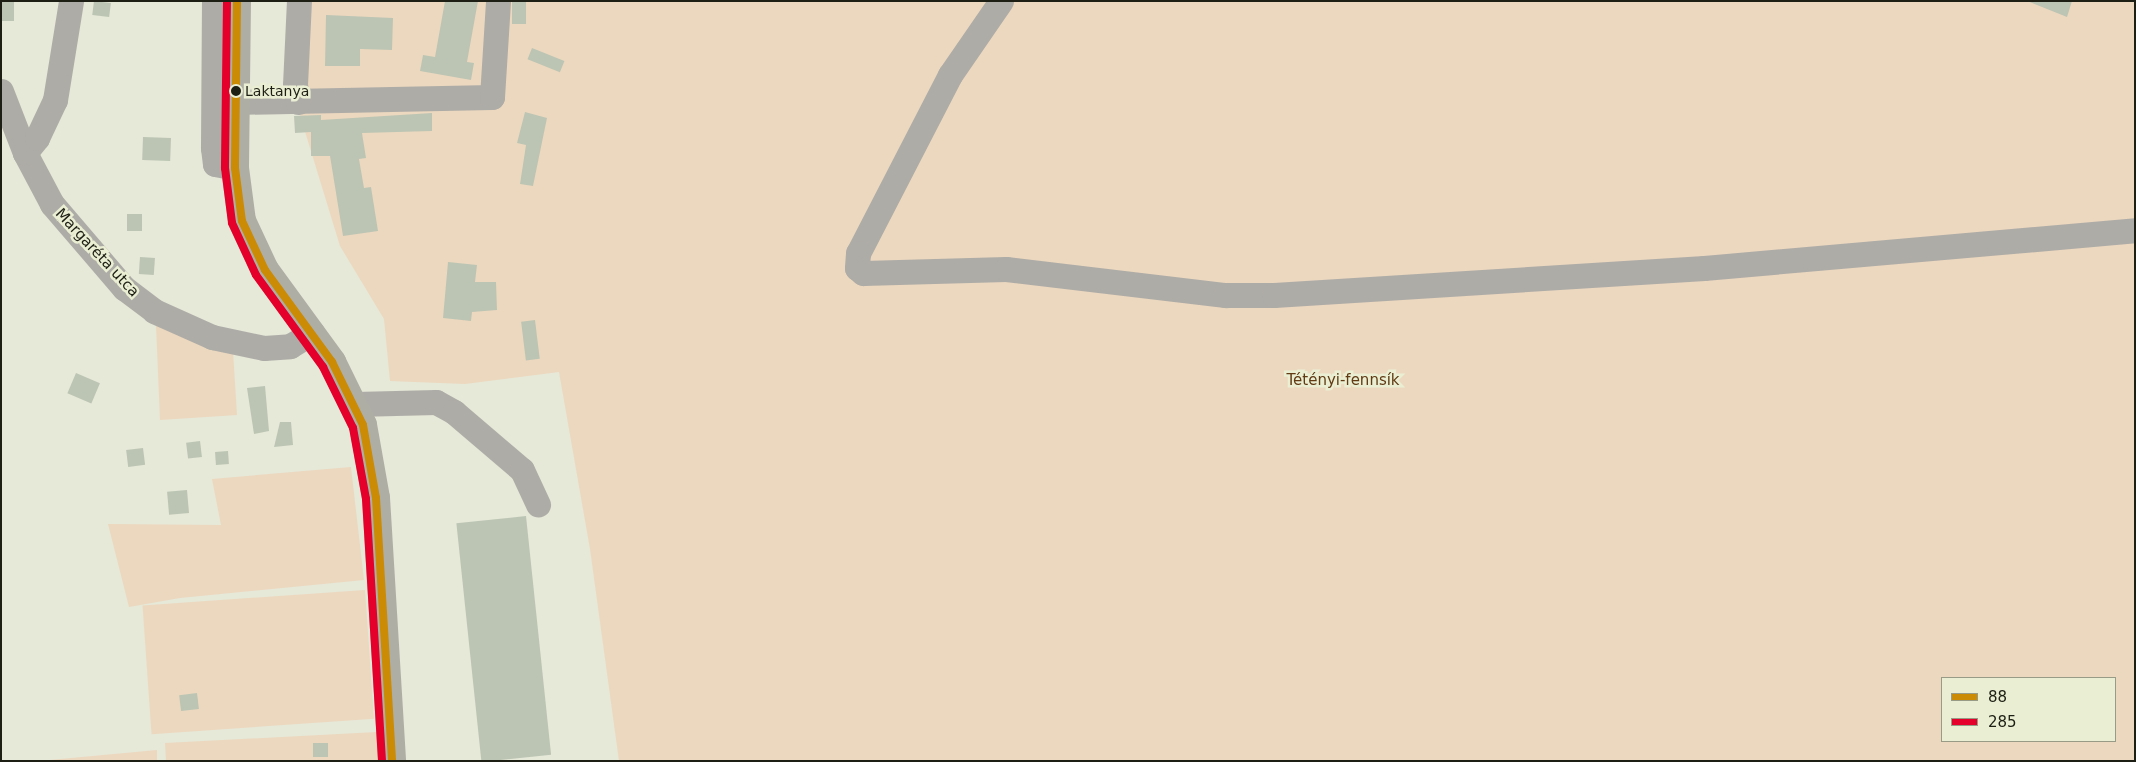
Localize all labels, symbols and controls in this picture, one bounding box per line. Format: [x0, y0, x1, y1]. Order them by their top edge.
place label: Laktanya [245, 83, 309, 99]
marker: Laktanya [231, 86, 241, 96]
street label: Margaréta utca [51, 205, 143, 301]
park label: Tétényi-fennsík [1286, 372, 1400, 390]
legend [1941, 677, 2116, 742]
text: 88 [1988, 688, 2007, 706]
text: 285 [1988, 713, 2017, 731]

